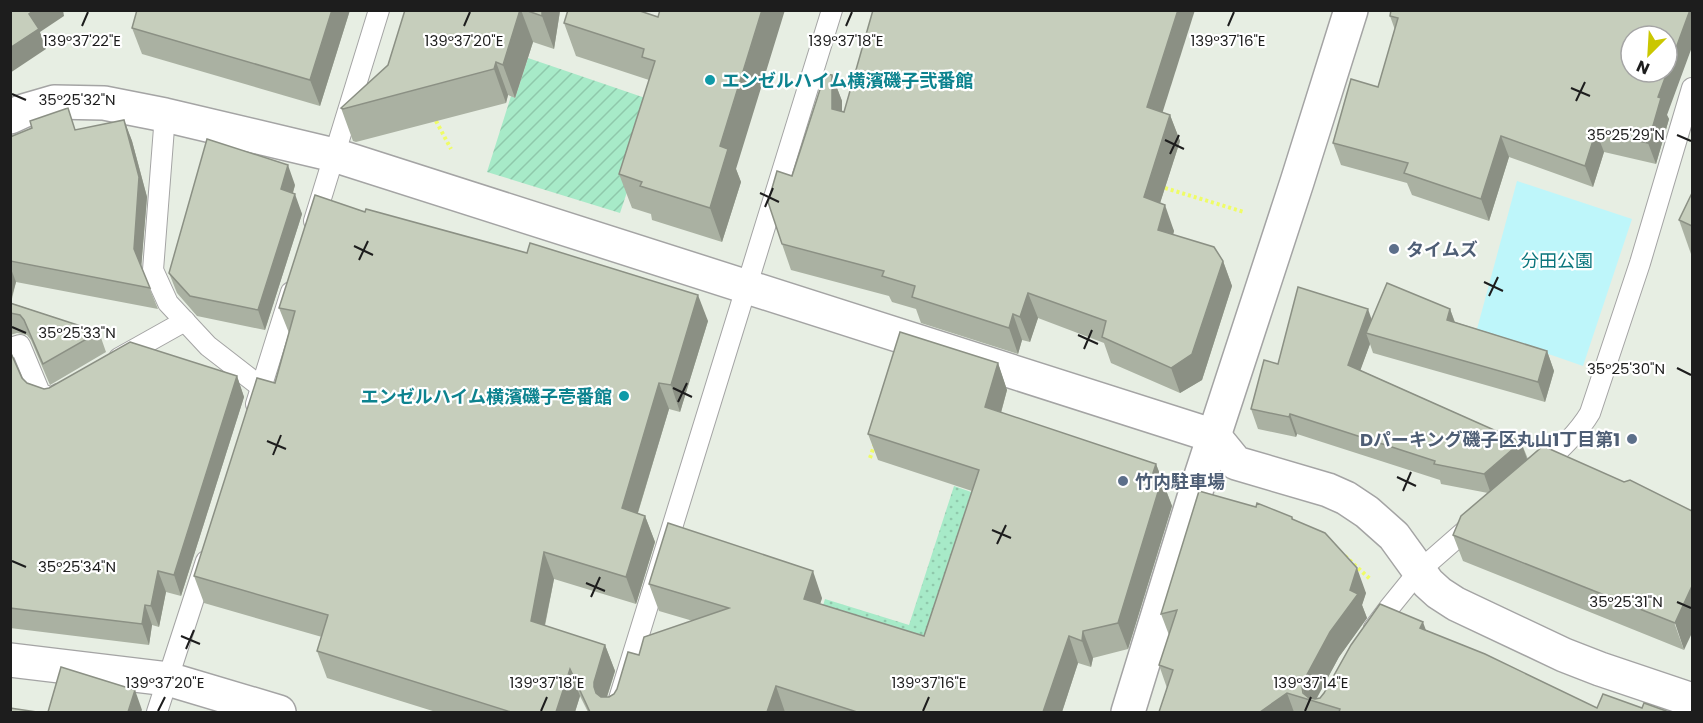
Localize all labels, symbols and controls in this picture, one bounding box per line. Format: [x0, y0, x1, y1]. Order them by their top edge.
north arrow [1619, 24, 1679, 84]
text: 139°37'22"E [43, 30, 121, 51]
text: 139°37'20"E [425, 30, 503, 51]
text: 139°37'18"E [809, 30, 884, 51]
text: 139°37'16"E [1190, 30, 1266, 51]
text: N [1633, 54, 1653, 80]
place label: エンゼルハイム横濱磯子弐番館 [722, 68, 973, 93]
marker: エンゼルハイム横濱磯子弐番館 [703, 73, 717, 87]
text: 35°25'32"N [38, 89, 116, 110]
text: 35°25'29"N [1587, 124, 1665, 145]
place label: タイムズ [1406, 237, 1478, 262]
marker: タイムズ [1387, 242, 1401, 256]
park label: 分田公園 [1521, 248, 1593, 273]
text: 35°25'33"N [38, 322, 116, 343]
text: 35°25'30"N [1587, 358, 1665, 379]
place label: エンゼルハイム横濱磯子壱番館 [361, 384, 612, 409]
marker: エンゼルハイム横濱磯子壱番館 [617, 389, 631, 403]
place label: Dパーキング磯子区丸山1丁目第1 [1360, 427, 1620, 452]
marker: Dパーキング磯子区丸山1丁目第1 [1625, 432, 1639, 446]
place label: 竹内駐車場 [1135, 469, 1225, 494]
marker: 竹内駐車場 [1116, 474, 1130, 488]
text: 35°25'34"N [38, 556, 116, 577]
text: 35°25'31"N [1589, 591, 1663, 612]
text: 139°37'20"E [126, 672, 204, 693]
text: 139°37'18"E [510, 672, 585, 693]
text: 139°37'16"E [891, 672, 967, 693]
text: 139°37'14"E [1274, 672, 1348, 693]

